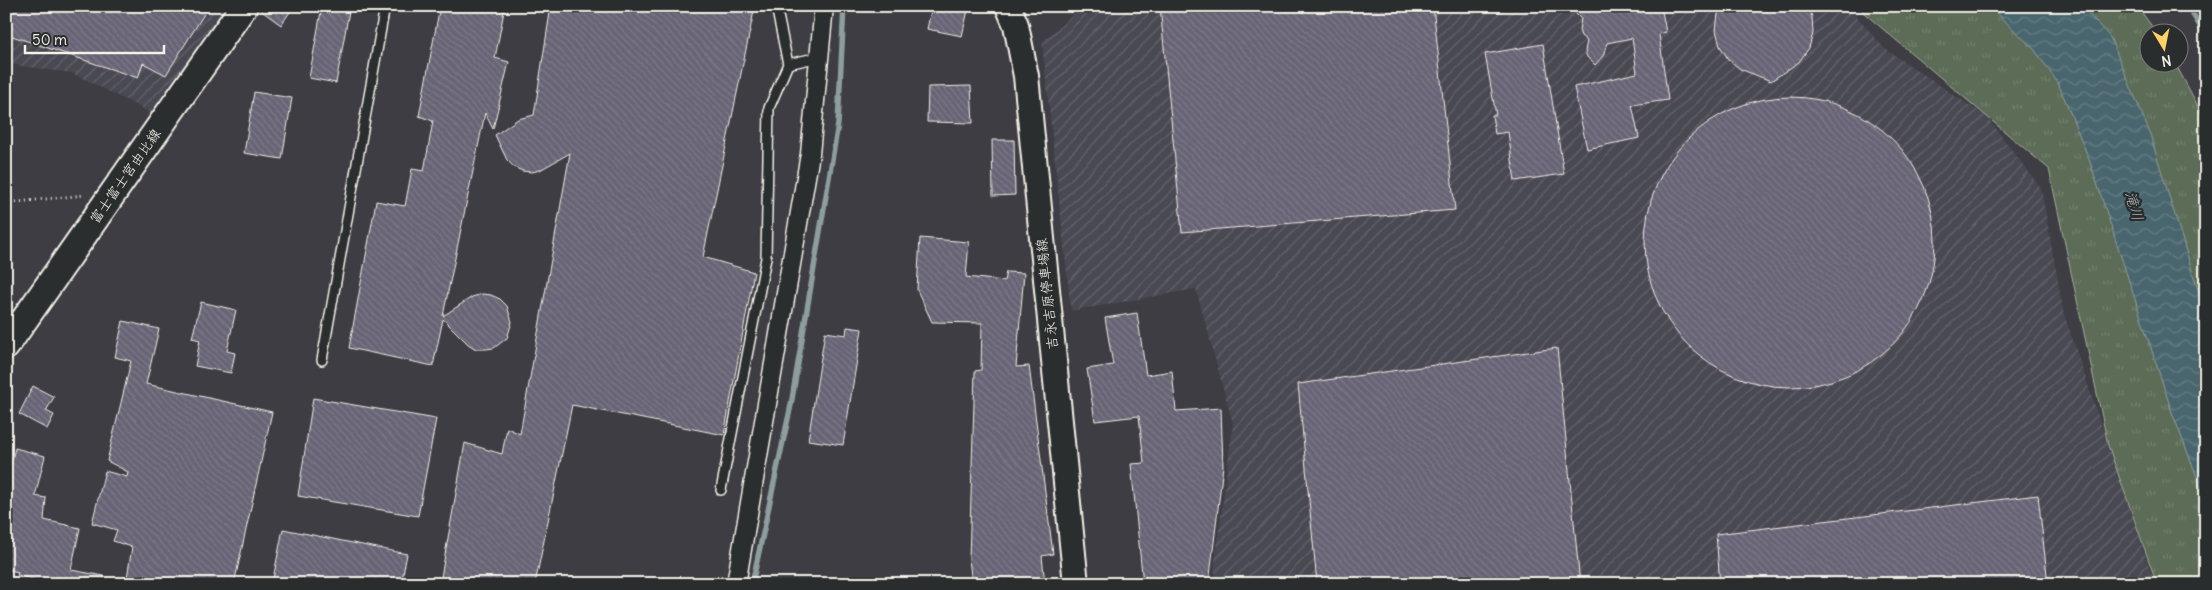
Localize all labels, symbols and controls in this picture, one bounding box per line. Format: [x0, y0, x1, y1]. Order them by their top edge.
scale bar [25, 22, 164, 54]
north arrow [2140, 22, 2190, 72]
text: 50 m [32, 30, 67, 49]
text: N [2160, 51, 2173, 71]
street label: 富士富士宮由比線 [86, 125, 164, 227]
water label: 滝川 [2121, 189, 2148, 223]
street label: 吉永吉原停車場線 [1032, 237, 1062, 351]

